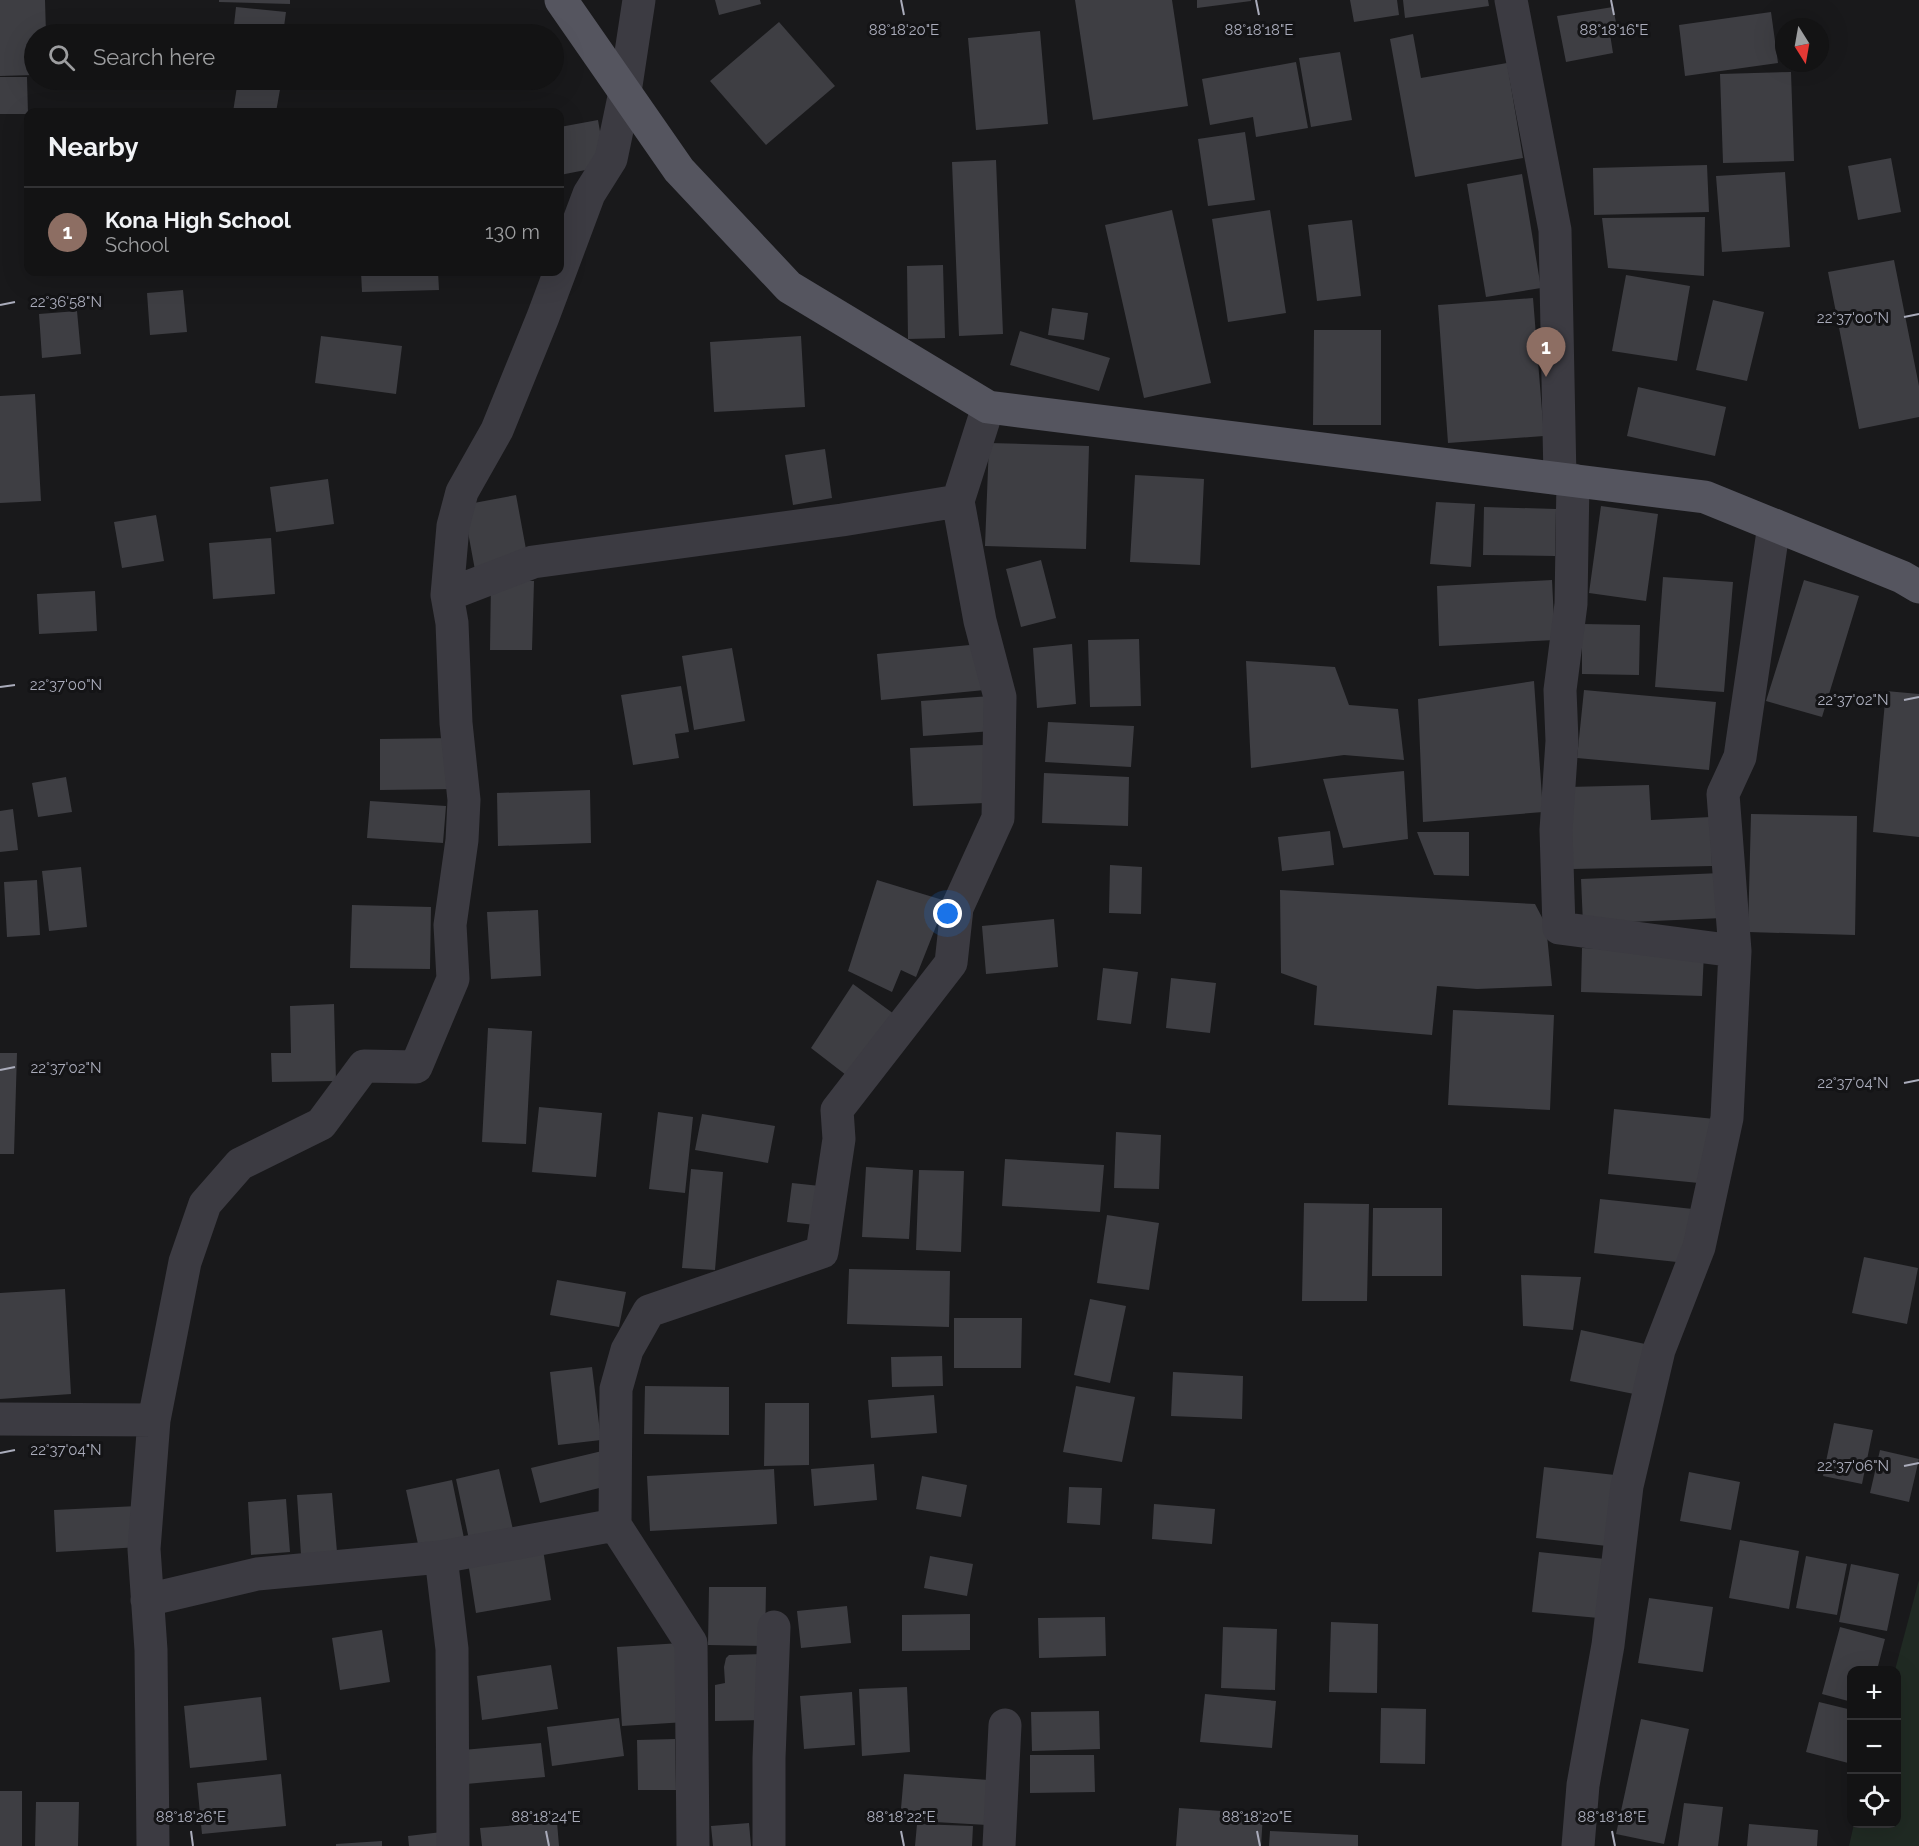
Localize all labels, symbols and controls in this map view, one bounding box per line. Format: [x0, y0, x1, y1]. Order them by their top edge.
north arrow [1775, 18, 1829, 72]
text: 88°18'20"E [869, 21, 939, 39]
text: 88°18'18"E [1225, 21, 1293, 39]
text: 88°18'16"E [1580, 21, 1648, 39]
search box [24, 24, 564, 90]
icon: search [45, 41, 78, 74]
text: Search here [93, 44, 215, 70]
text: Nearby [48, 132, 138, 162]
text: Kona High School [105, 207, 291, 233]
text: 1 [63, 220, 72, 244]
text: 130 m [485, 220, 540, 244]
text: School [105, 233, 169, 257]
text: 22°36'58"N [30, 293, 102, 311]
text: 22°37'00"N [1817, 309, 1889, 327]
pin: 1 [1526, 328, 1566, 377]
text: 22°37'00"N [30, 676, 102, 694]
text: 22°37'02"N [1818, 691, 1888, 709]
your location [933, 899, 962, 928]
text: 22°37'02"N [31, 1059, 101, 1077]
text: 22°37'04"N [1817, 1074, 1889, 1092]
text: 22°37'04"N [30, 1441, 102, 1459]
text: 22°37'06"N [1817, 1457, 1889, 1475]
map controls [1847, 1666, 1901, 1828]
button: + [1847, 1666, 1901, 1720]
button: − [1847, 1720, 1901, 1774]
button: locate [1847, 1774, 1901, 1828]
text: 88°18'26"E [156, 1808, 226, 1826]
text: 88°18'24"E [511, 1808, 581, 1826]
text: 88°18'22"E [866, 1808, 936, 1826]
text: 88°18'20"E [1222, 1808, 1292, 1826]
text: 88°18'18"E [1578, 1808, 1646, 1826]

